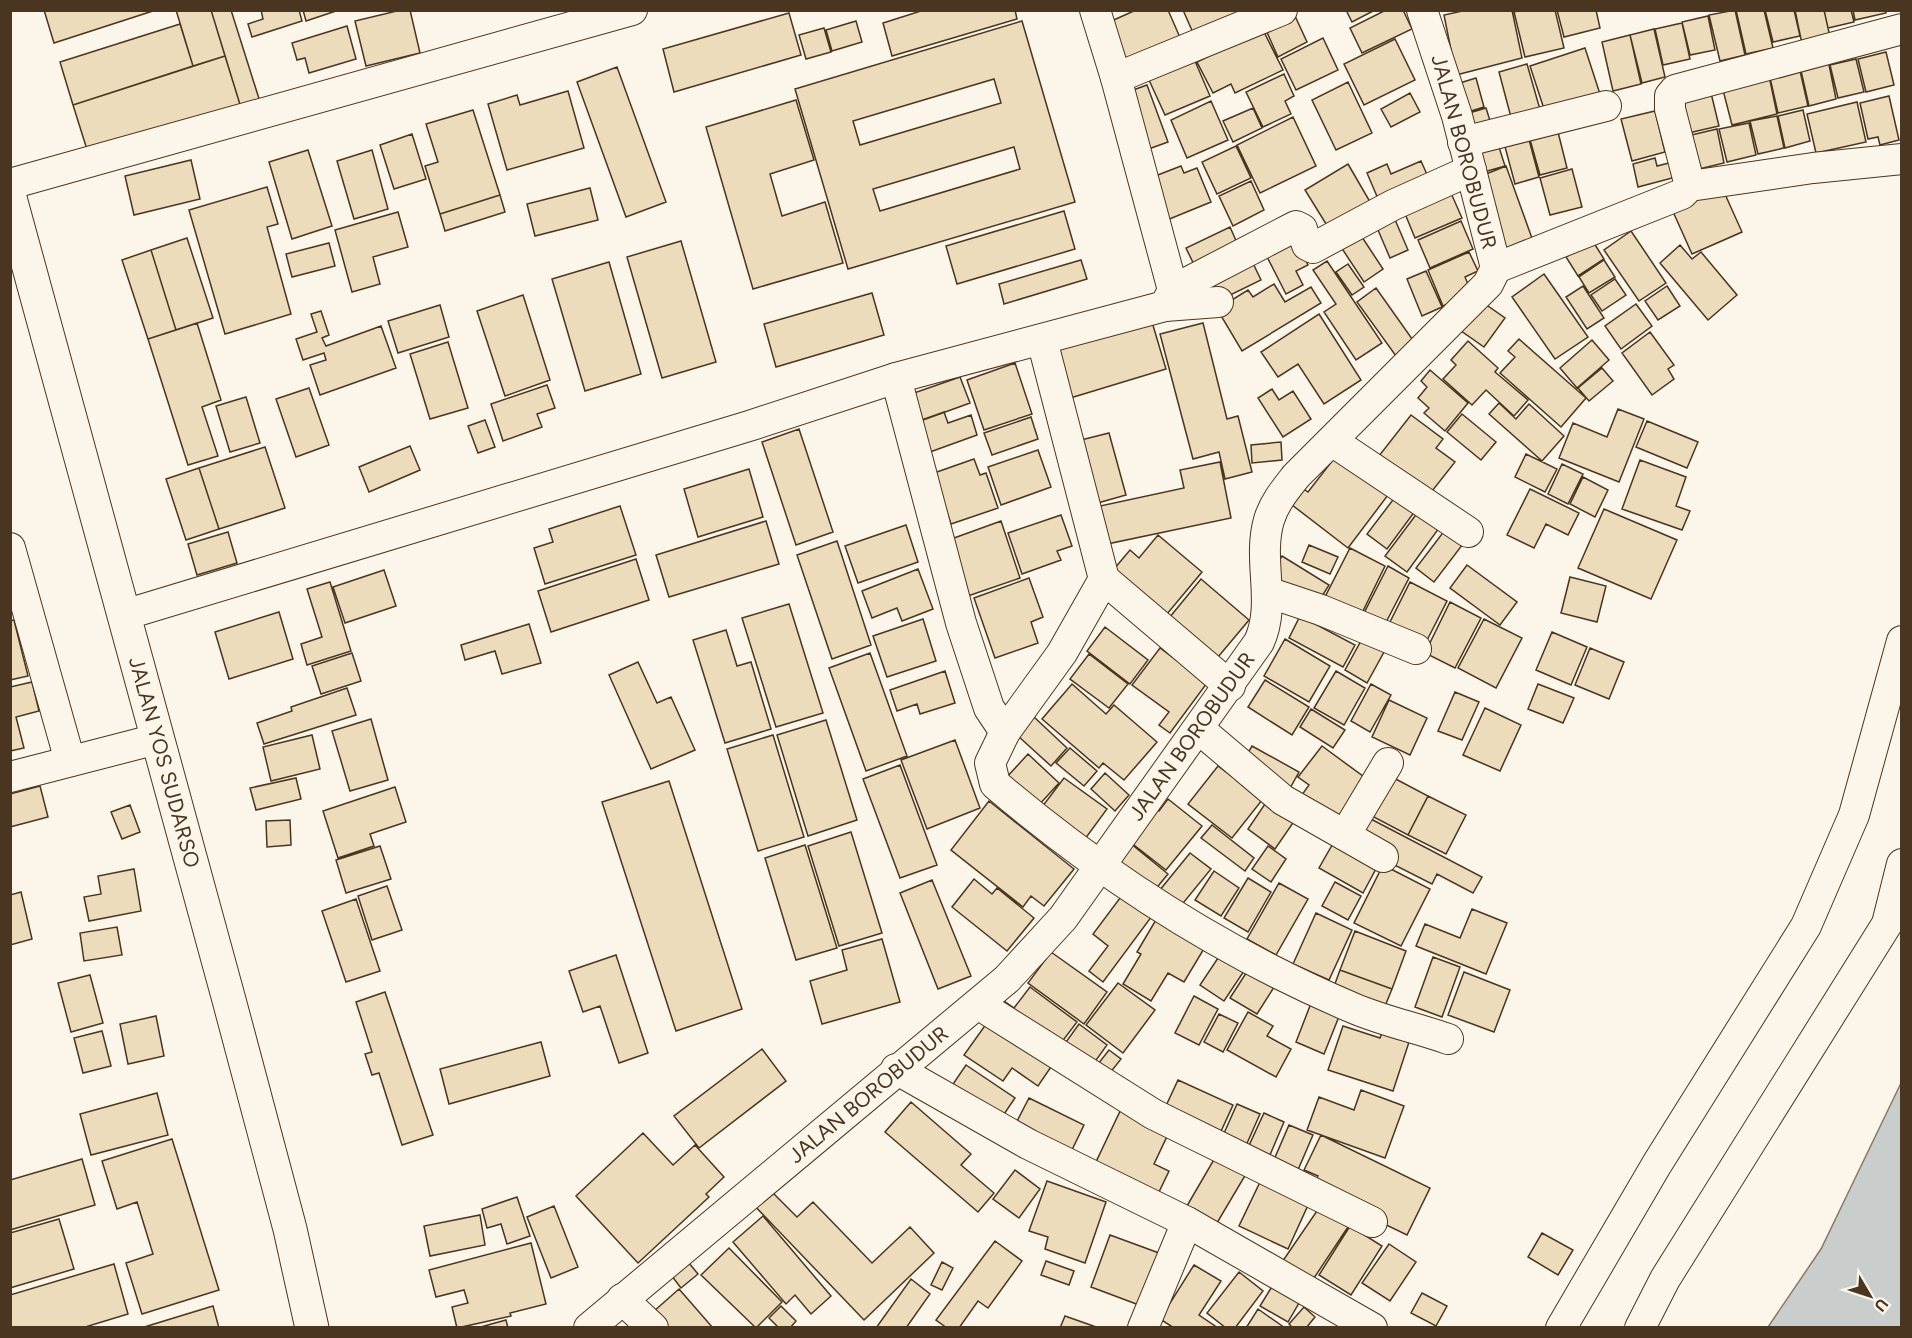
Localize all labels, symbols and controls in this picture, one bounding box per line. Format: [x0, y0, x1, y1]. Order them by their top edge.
street label: JALAN BOROBUDUR [1426, 52, 1502, 252]
street label: JALAN BOROBUDUR [1123, 647, 1260, 825]
street label: JALAN YOS SUDARSO [124, 654, 205, 870]
street label: JALAN BOROBUDUR [783, 1021, 953, 1168]
north arrow [1840, 1266, 1900, 1326]
text: U [1870, 1295, 1892, 1315]

